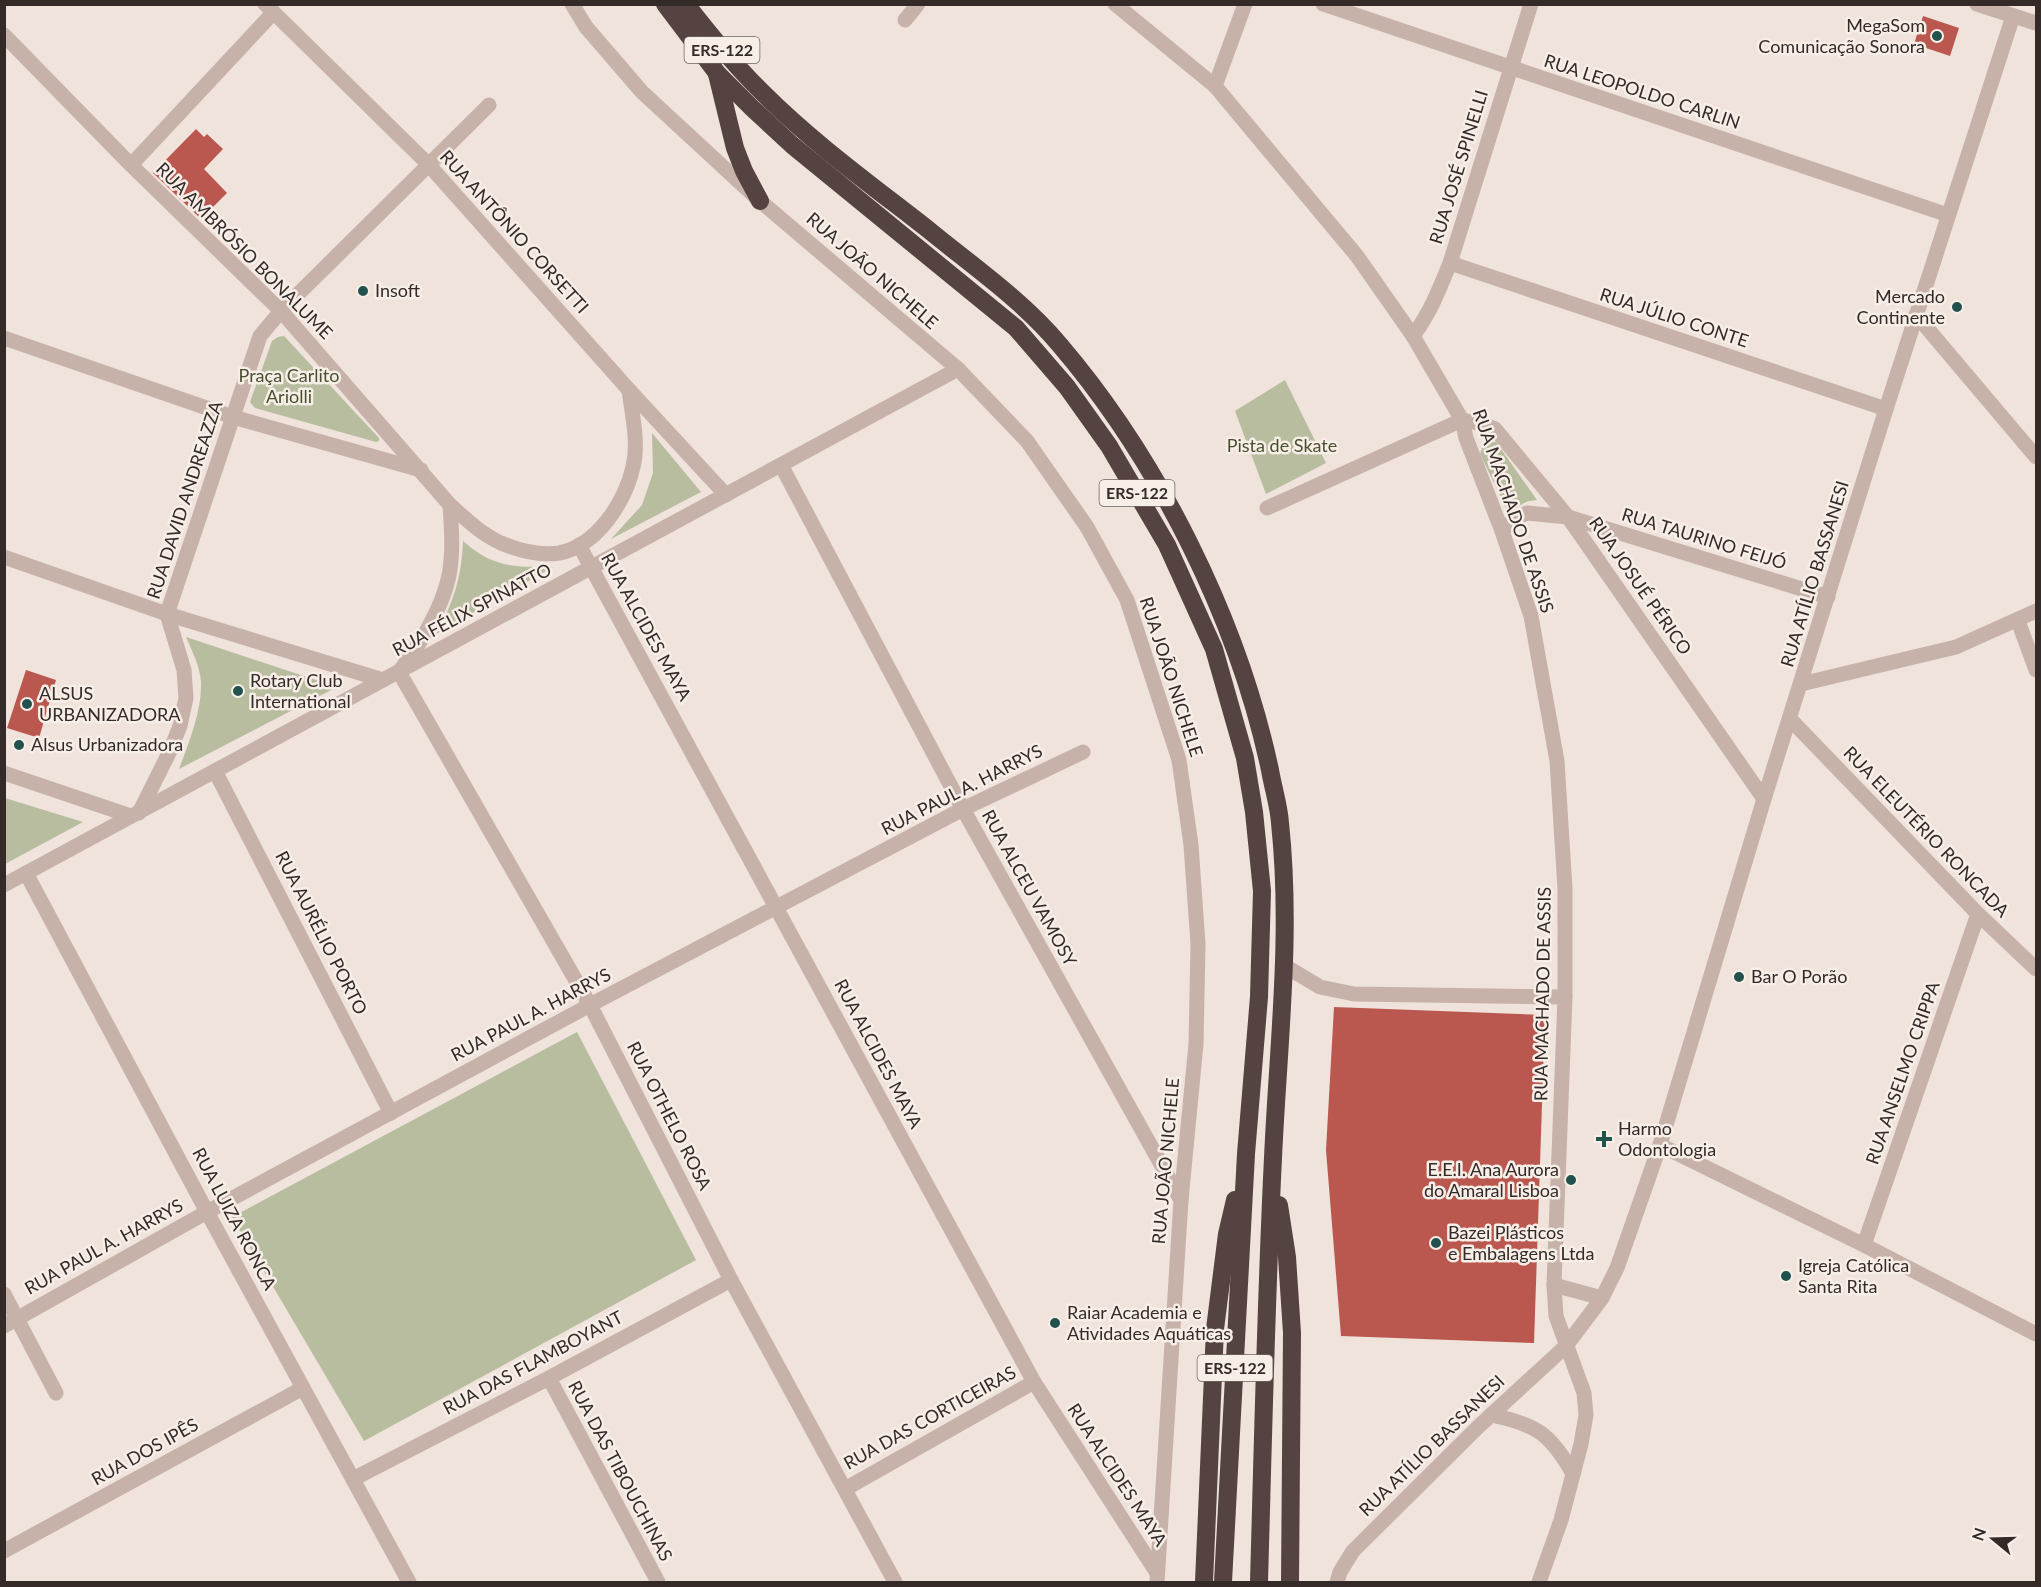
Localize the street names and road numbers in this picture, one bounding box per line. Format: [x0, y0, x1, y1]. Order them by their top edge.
road number: ERS-122 [684, 37, 760, 63]
street label: RUA LEOPOLDO CARLIN [1542, 49, 1743, 133]
street label: RUA JOSÉ SPINELLI [1424, 87, 1492, 246]
street label: RUA ANTÔNIO CORSETTI [436, 145, 594, 317]
street label: RUA AMBRÓSIO BONALUME [152, 157, 338, 343]
street label: RUA JOÃO NICHELE [802, 207, 943, 333]
street label: RUA JÚLIO CONTE [1597, 283, 1751, 351]
street label: RUA DAVID ANDREAZZA [142, 397, 227, 602]
street label: RUA MACHADO DE ASSIS [1469, 406, 1559, 616]
street label: RUA ATÍLIO BASSANESI [1775, 478, 1853, 670]
road number: ERS-122 [1100, 480, 1174, 506]
street label: RUA TAURINO FEIJÓ [1619, 503, 1789, 574]
street label: RUA JOSUÉ PÉRICO [1585, 512, 1697, 659]
street label: RUA ALCIDES MAYA [597, 549, 697, 705]
street label: RUA FÉLIX SPINATTO [388, 558, 555, 660]
street label: RUA JOÃO NICHELE [1136, 594, 1208, 759]
street label: RUA PAUL A. HARRYS [877, 739, 1046, 839]
street label: RUA ELEUTÉRIO RONCADA [1839, 741, 2015, 922]
street label: RUA ALCEU VAMOSY [978, 805, 1082, 970]
street label: RUA AURÉLIO PORTO [271, 847, 373, 1018]
street label: RUA MACHADO DE ASSIS [1529, 887, 1555, 1101]
street label: RUA PAUL A. HARRYS [447, 963, 614, 1066]
street label: RUA ALCIDES MAYA [830, 975, 928, 1133]
street label: RUA ANSELMO CRIPPA [1860, 978, 1944, 1167]
street label: RUA OTHELO ROSA [623, 1038, 717, 1194]
street label: RUA JOÃO NICHELE [1147, 1077, 1183, 1245]
street label: RUA LUIZA RONCA [188, 1144, 282, 1294]
street label: RUA PAUL A. HARRYS [20, 1193, 187, 1299]
street label: RUA DAS FLAMBOYANT [439, 1305, 627, 1419]
road number: ERS-122 [1198, 1355, 1272, 1381]
street label: RUA DAS CORTICEIRAS [840, 1361, 1020, 1474]
street label: RUA ATÍLIO BASSANESI [1354, 1370, 1509, 1520]
street label: RUA DAS TIBOUCHINAS [564, 1377, 678, 1564]
street label: RUA ALCIDES MAYA [1063, 1399, 1173, 1551]
street label: RUA DOS IPÊS [87, 1413, 202, 1490]

